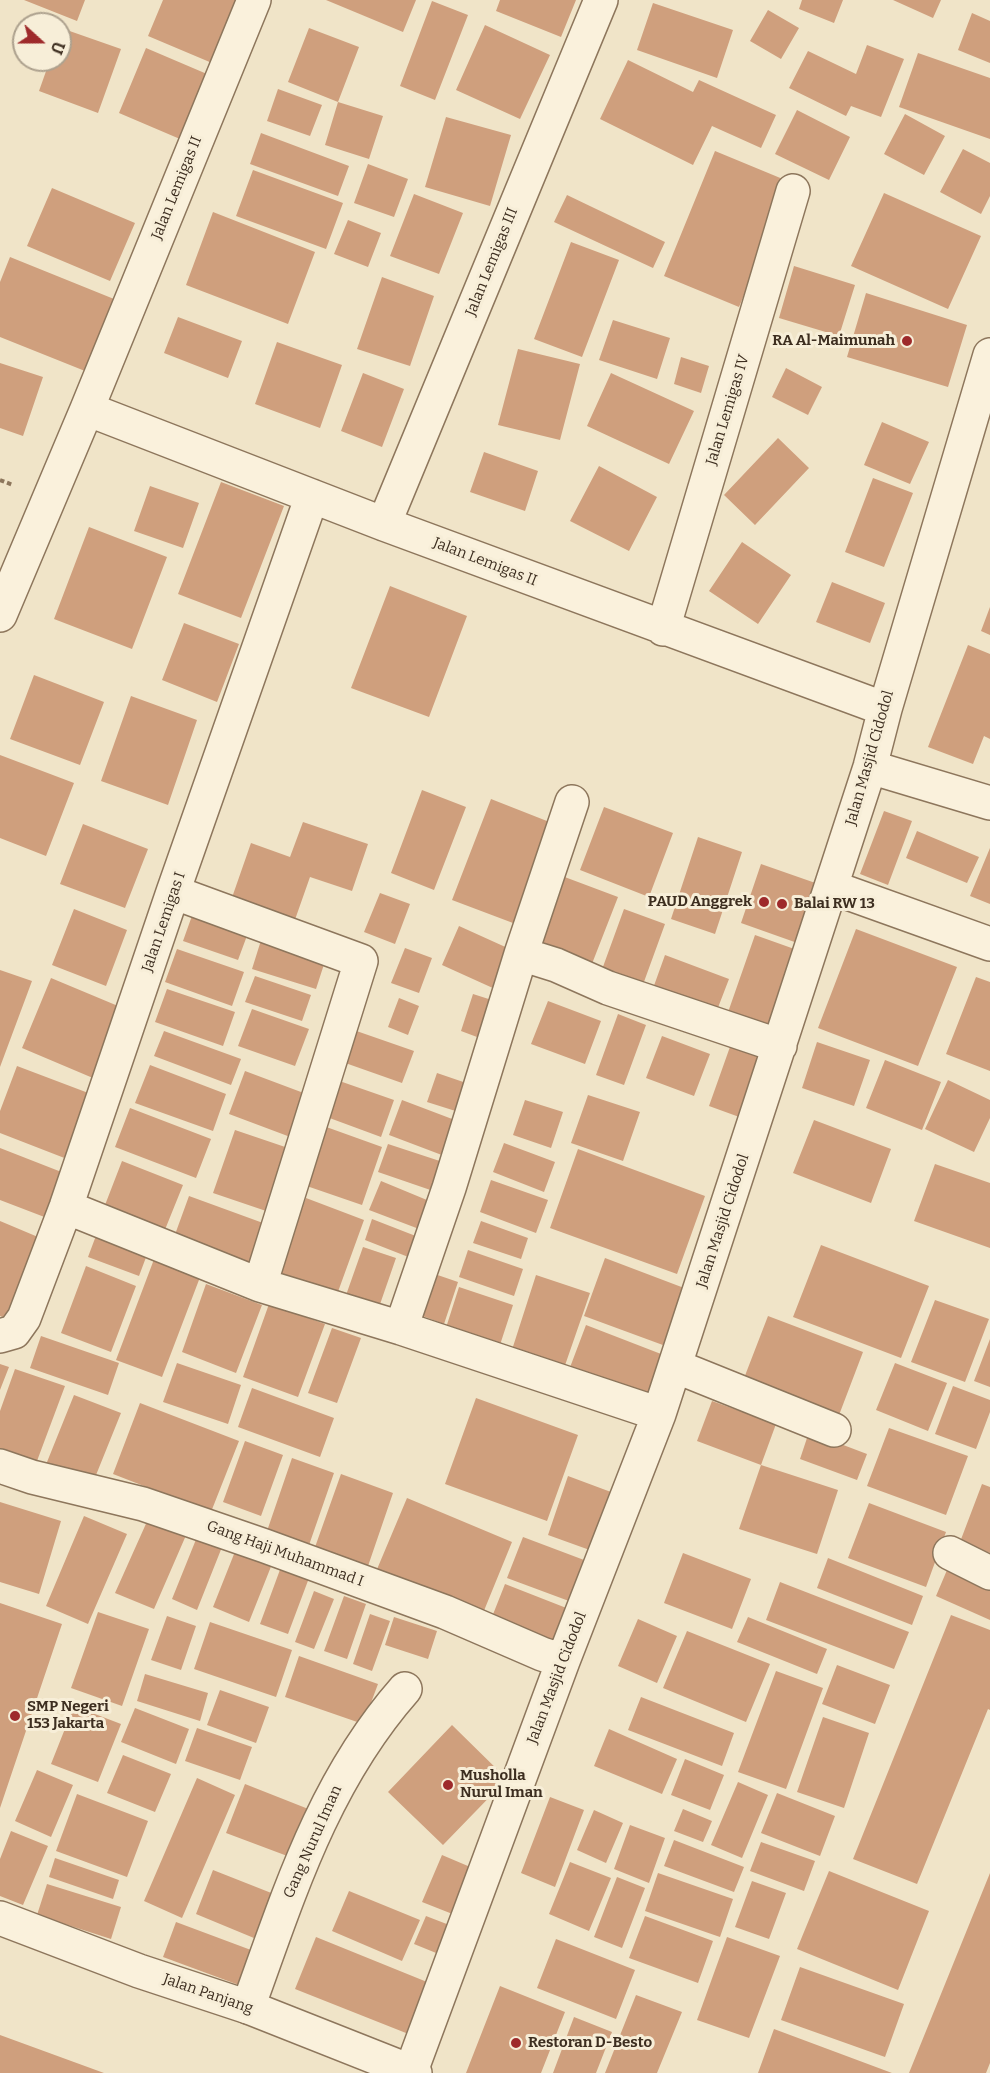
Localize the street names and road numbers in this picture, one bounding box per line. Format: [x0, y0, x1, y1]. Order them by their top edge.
street label: Jalan Lemigas II [148, 134, 206, 242]
street label: Jalan Lemigas III [462, 205, 522, 319]
street label: Jalan Lemigas IV [703, 353, 753, 467]
street label: Jalan Lemigas II [430, 534, 540, 590]
street label: Jalan Masjid Cidodol [842, 688, 898, 828]
street label: Jalan Lemigas I [138, 870, 190, 974]
street label: Jalan Masjid Cidodol [693, 1152, 753, 1290]
street label: Gang Haji Muhammad I [204, 1517, 366, 1591]
street label: Jalan Masjid Cidodol [524, 1610, 590, 1746]
street label: Gang Nurul Iman [280, 1783, 346, 1901]
street label: Jalan Panjang [161, 1970, 255, 2018]

